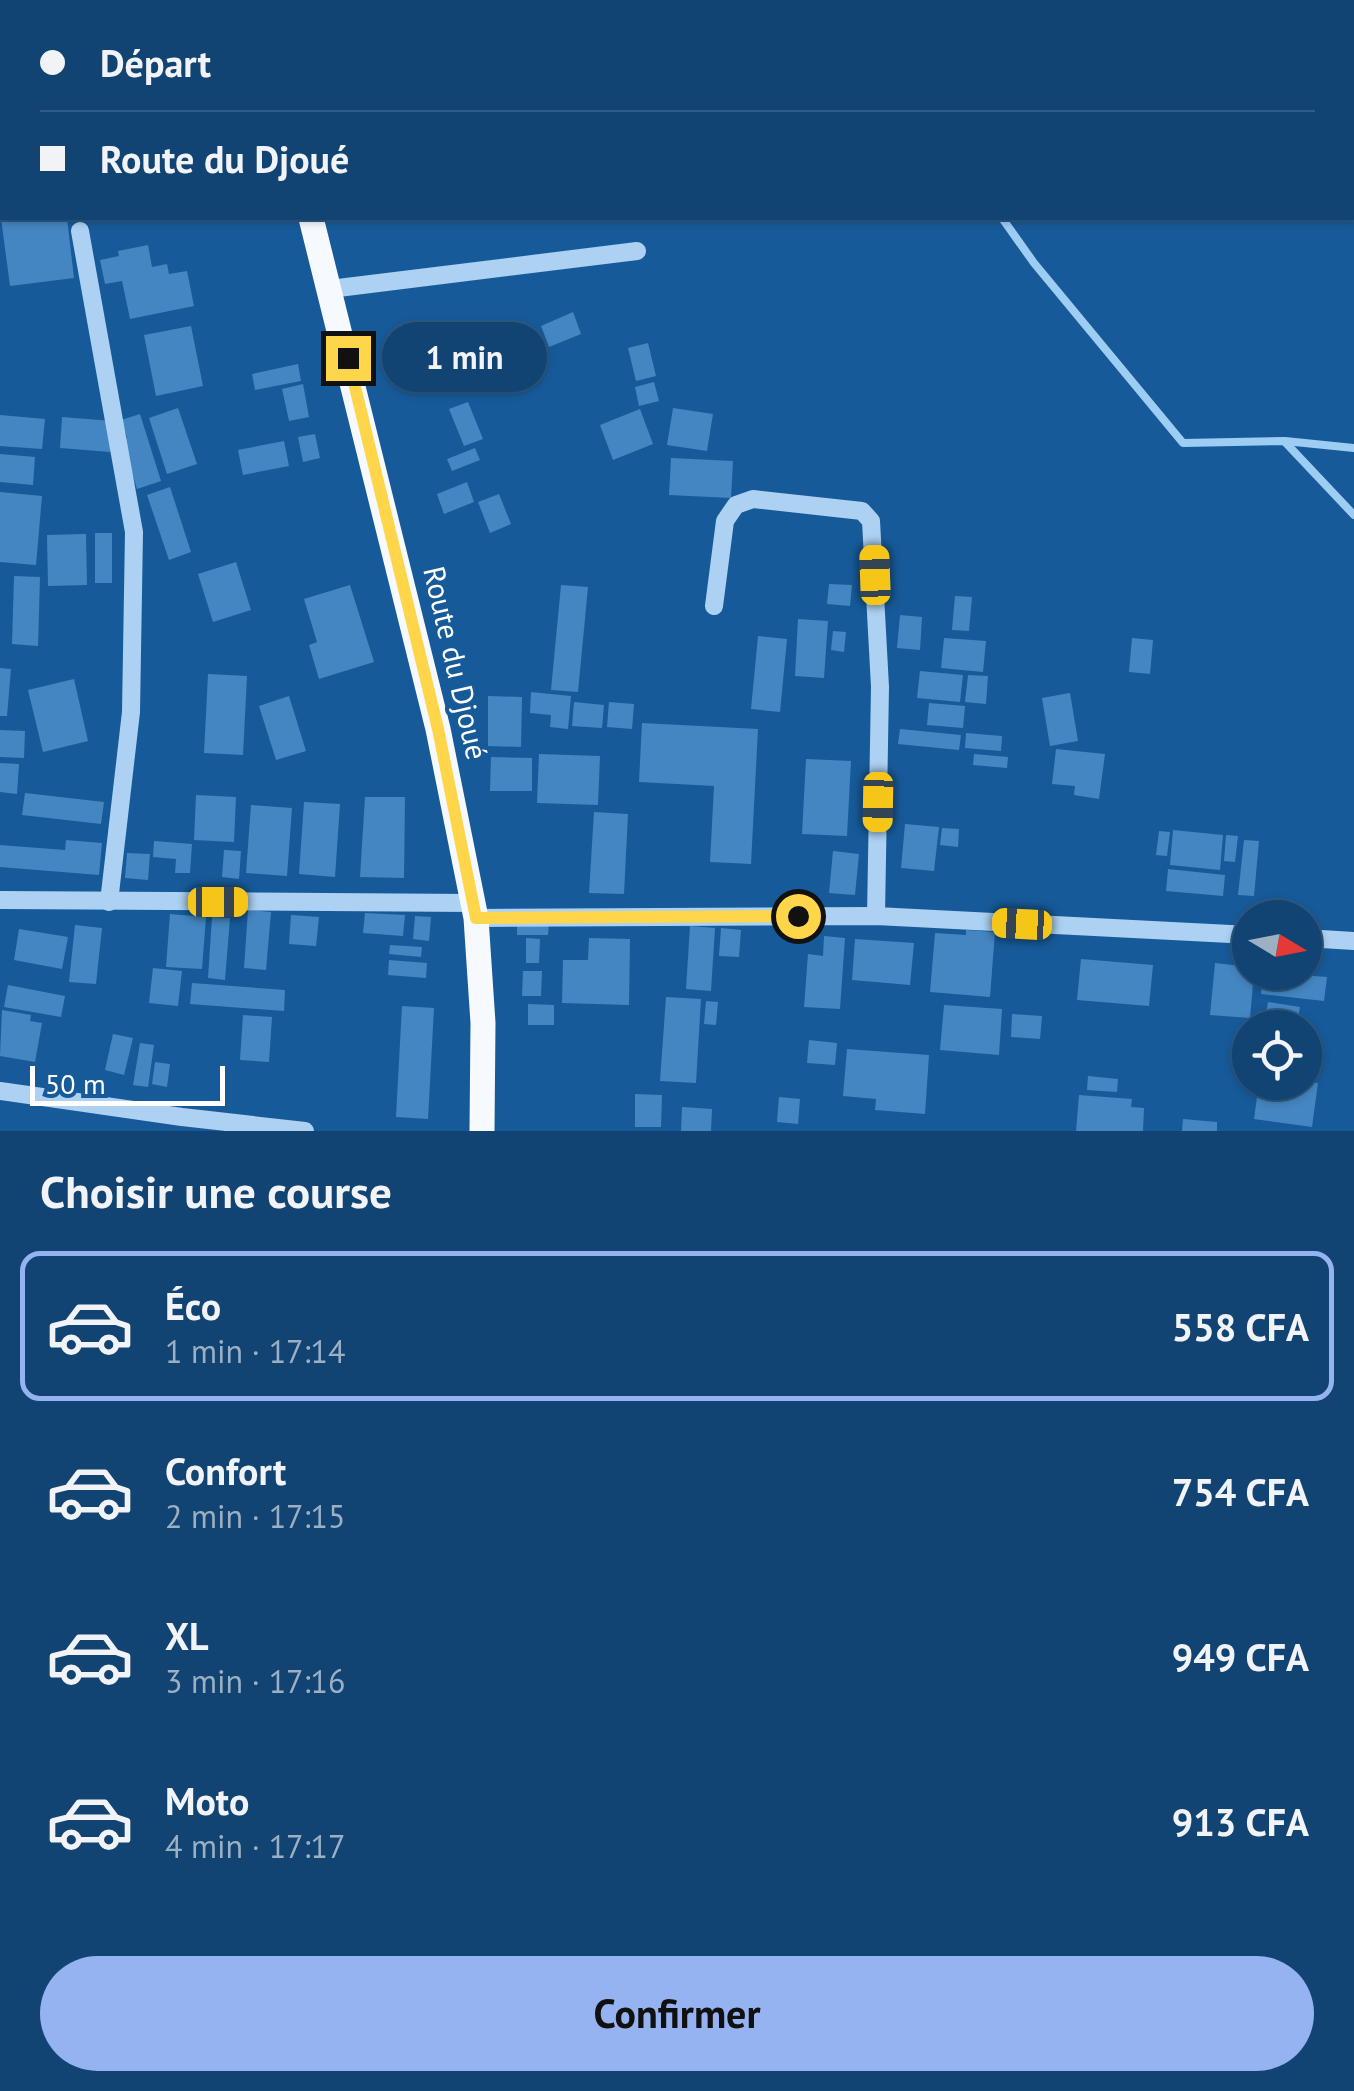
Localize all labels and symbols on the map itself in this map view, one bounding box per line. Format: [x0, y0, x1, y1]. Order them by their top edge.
callout: 1 min [383, 323, 548, 393]
route end [326, 336, 371, 381]
car [859, 544, 891, 606]
street label: Route du Djoué [415, 562, 498, 763]
car [862, 772, 894, 832]
car [188, 887, 248, 917]
route start [776, 894, 821, 939]
north arrow [1232, 900, 1322, 990]
car [991, 907, 1053, 941]
scale bar [30, 1061, 225, 1106]

